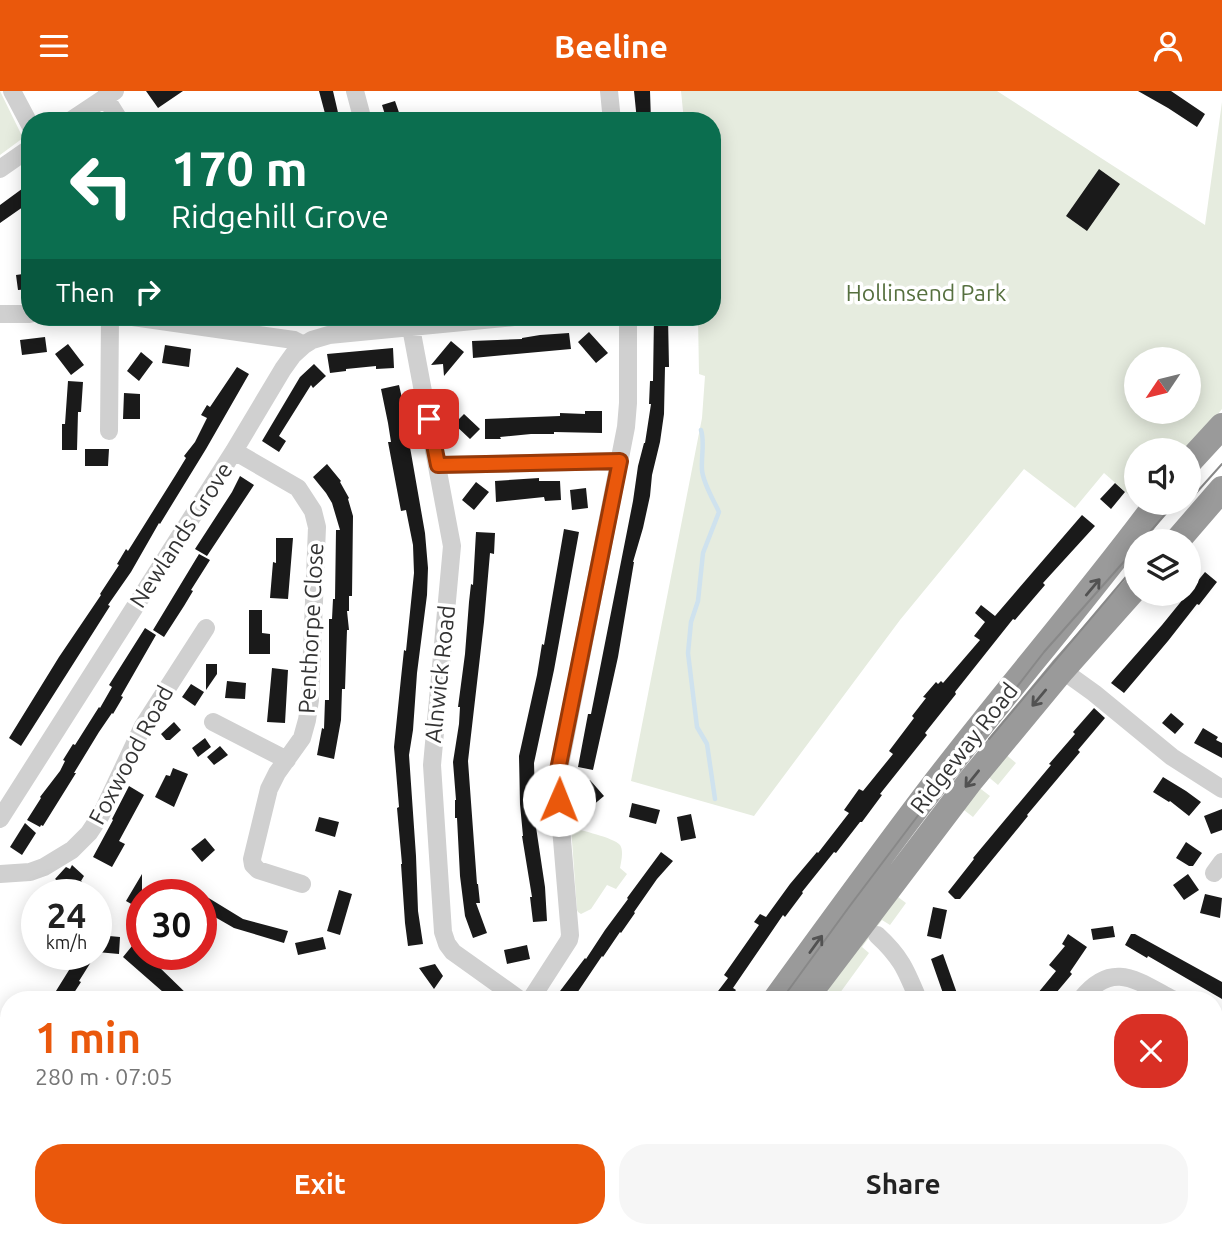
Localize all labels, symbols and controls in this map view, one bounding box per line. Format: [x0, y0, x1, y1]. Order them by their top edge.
icon: menu [35, 27, 73, 65]
icon: person [1149, 27, 1187, 65]
text: Beeline [554, 28, 668, 64]
icon: left [56, 140, 147, 231]
text: 170 m [171, 140, 308, 195]
text: Ridgehill Grove [171, 198, 389, 234]
icon: right [129, 273, 167, 311]
text: Then [56, 278, 115, 307]
park label: Hollinsend Park [846, 280, 1007, 305]
north arrow [1124, 347, 1200, 423]
map controls [1124, 347, 1201, 606]
pin [399, 389, 459, 449]
icon: arrive [410, 400, 448, 438]
button: sound [1124, 438, 1201, 515]
street label: Newlands Grove [124, 457, 237, 612]
button: layers [1124, 529, 1201, 606]
street label: Penthorpe Close [294, 542, 327, 714]
one-way arrow [1085, 578, 1101, 596]
street label: Alnwick Road [420, 604, 459, 744]
street label: Ridgeway Road [905, 678, 1022, 818]
street label: Foxwood Road [84, 681, 178, 828]
one-way arrow [1031, 689, 1047, 707]
position arrow [522, 763, 596, 837]
one-way arrow [965, 769, 980, 787]
speed limit sign: 30 [126, 879, 217, 970]
text: 24 [47, 895, 86, 935]
text: km/h [46, 932, 87, 952]
one-way arrow [809, 935, 823, 954]
text: 1 min [35, 1014, 141, 1061]
button: close [1114, 1014, 1188, 1088]
text: 280 m · 07:05 [35, 1064, 173, 1089]
button: Exit [35, 1144, 605, 1224]
button: Share [619, 1144, 1188, 1224]

